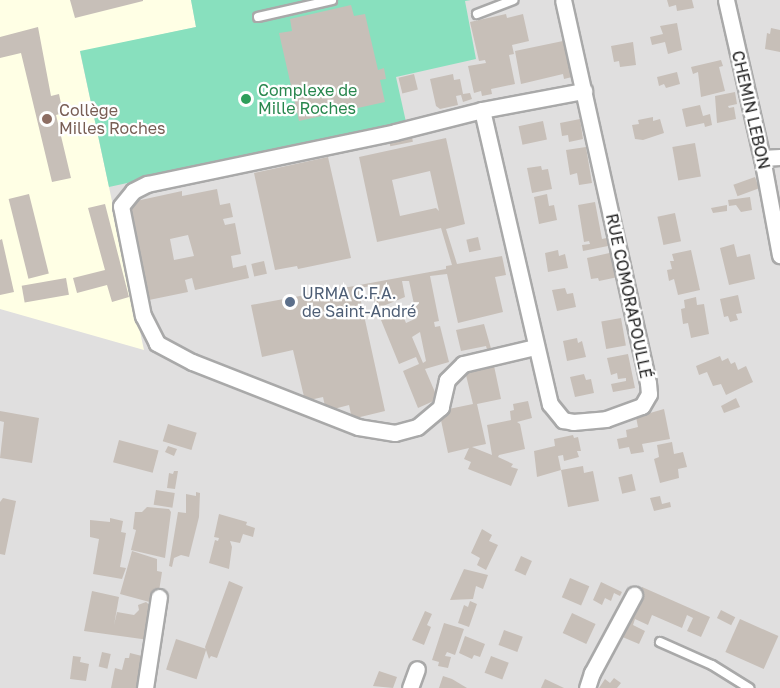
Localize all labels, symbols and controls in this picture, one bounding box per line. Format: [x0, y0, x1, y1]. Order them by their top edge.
street label: CHEMIN LEBON [728, 49, 774, 171]
place label: Complexe de Mille Roches [258, 80, 357, 118]
marker: Complexe de Mille Roches [239, 92, 253, 106]
place label: Collège Milles Roches [59, 100, 166, 138]
marker: Collège Milles Roches [40, 112, 54, 126]
street label: RUE COMORAPOULLÉ [602, 212, 656, 380]
place label: URMA C.F.A. de Saint-André [302, 283, 416, 321]
marker: URMA C.F.A. de Saint-André [283, 295, 297, 309]

